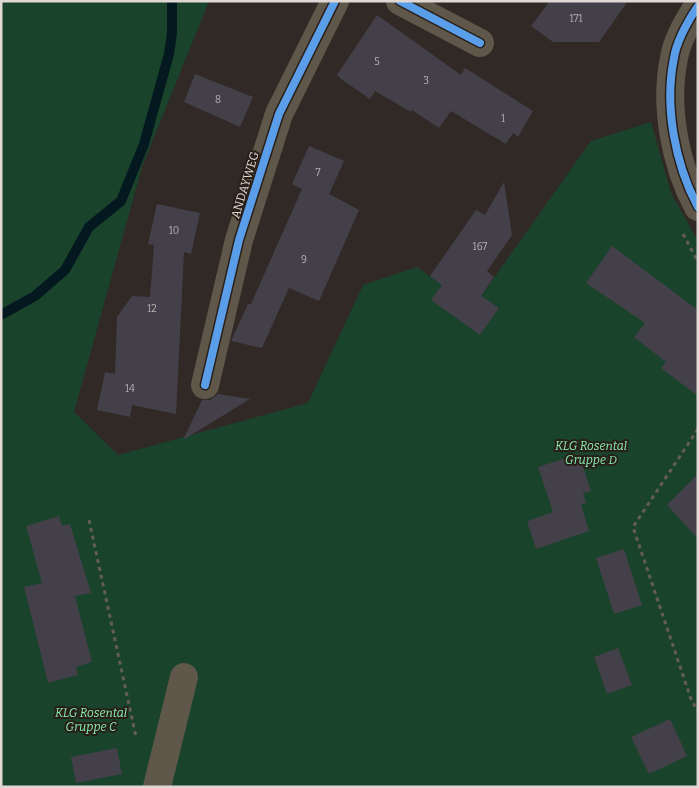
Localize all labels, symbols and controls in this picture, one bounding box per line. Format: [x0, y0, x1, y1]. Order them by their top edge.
house number: 171 [569, 13, 583, 25]
house number: 5 [374, 56, 380, 68]
house number: 3 [423, 75, 429, 87]
house number: 8 [215, 94, 221, 106]
house number: 1 [501, 113, 505, 125]
street label: ANDAYWEG [228, 150, 262, 220]
house number: 7 [315, 167, 321, 179]
house number: 10 [169, 225, 179, 237]
house number: 167 [473, 241, 487, 253]
house number: 9 [301, 254, 307, 266]
house number: 12 [147, 303, 157, 315]
house number: 14 [125, 383, 135, 395]
park label: KLG Rosental Gruppe D [555, 439, 627, 467]
park label: KLG Rosental Gruppe C [55, 706, 127, 734]

